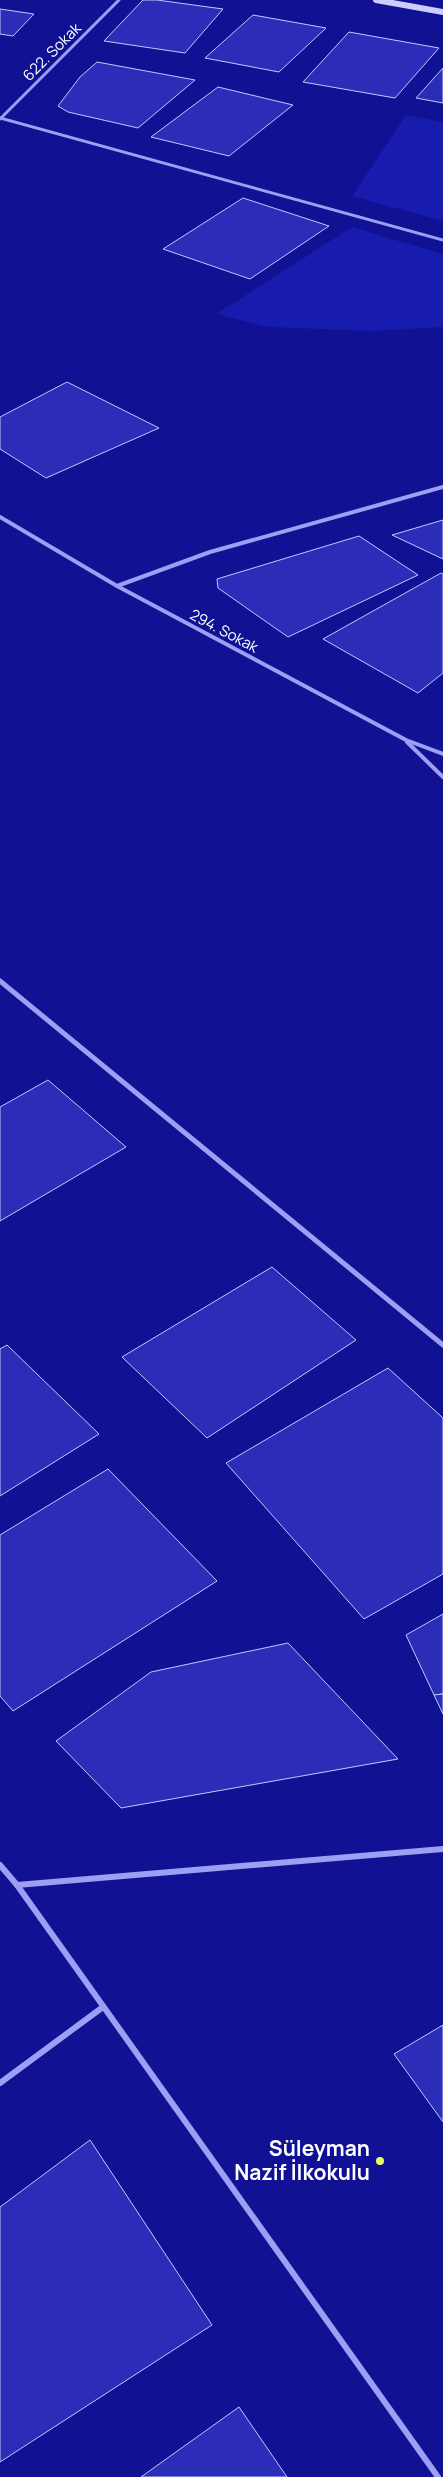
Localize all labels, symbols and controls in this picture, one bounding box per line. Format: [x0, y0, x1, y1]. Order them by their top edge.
street label: 622. Sokak [18, 17, 86, 85]
street label: 294. Sokak [186, 604, 263, 658]
place label: Süleyman Nazif İlkokulu [234, 2134, 370, 2186]
marker: Süleyman Nazif İlkokulu [374, 2155, 386, 2167]

